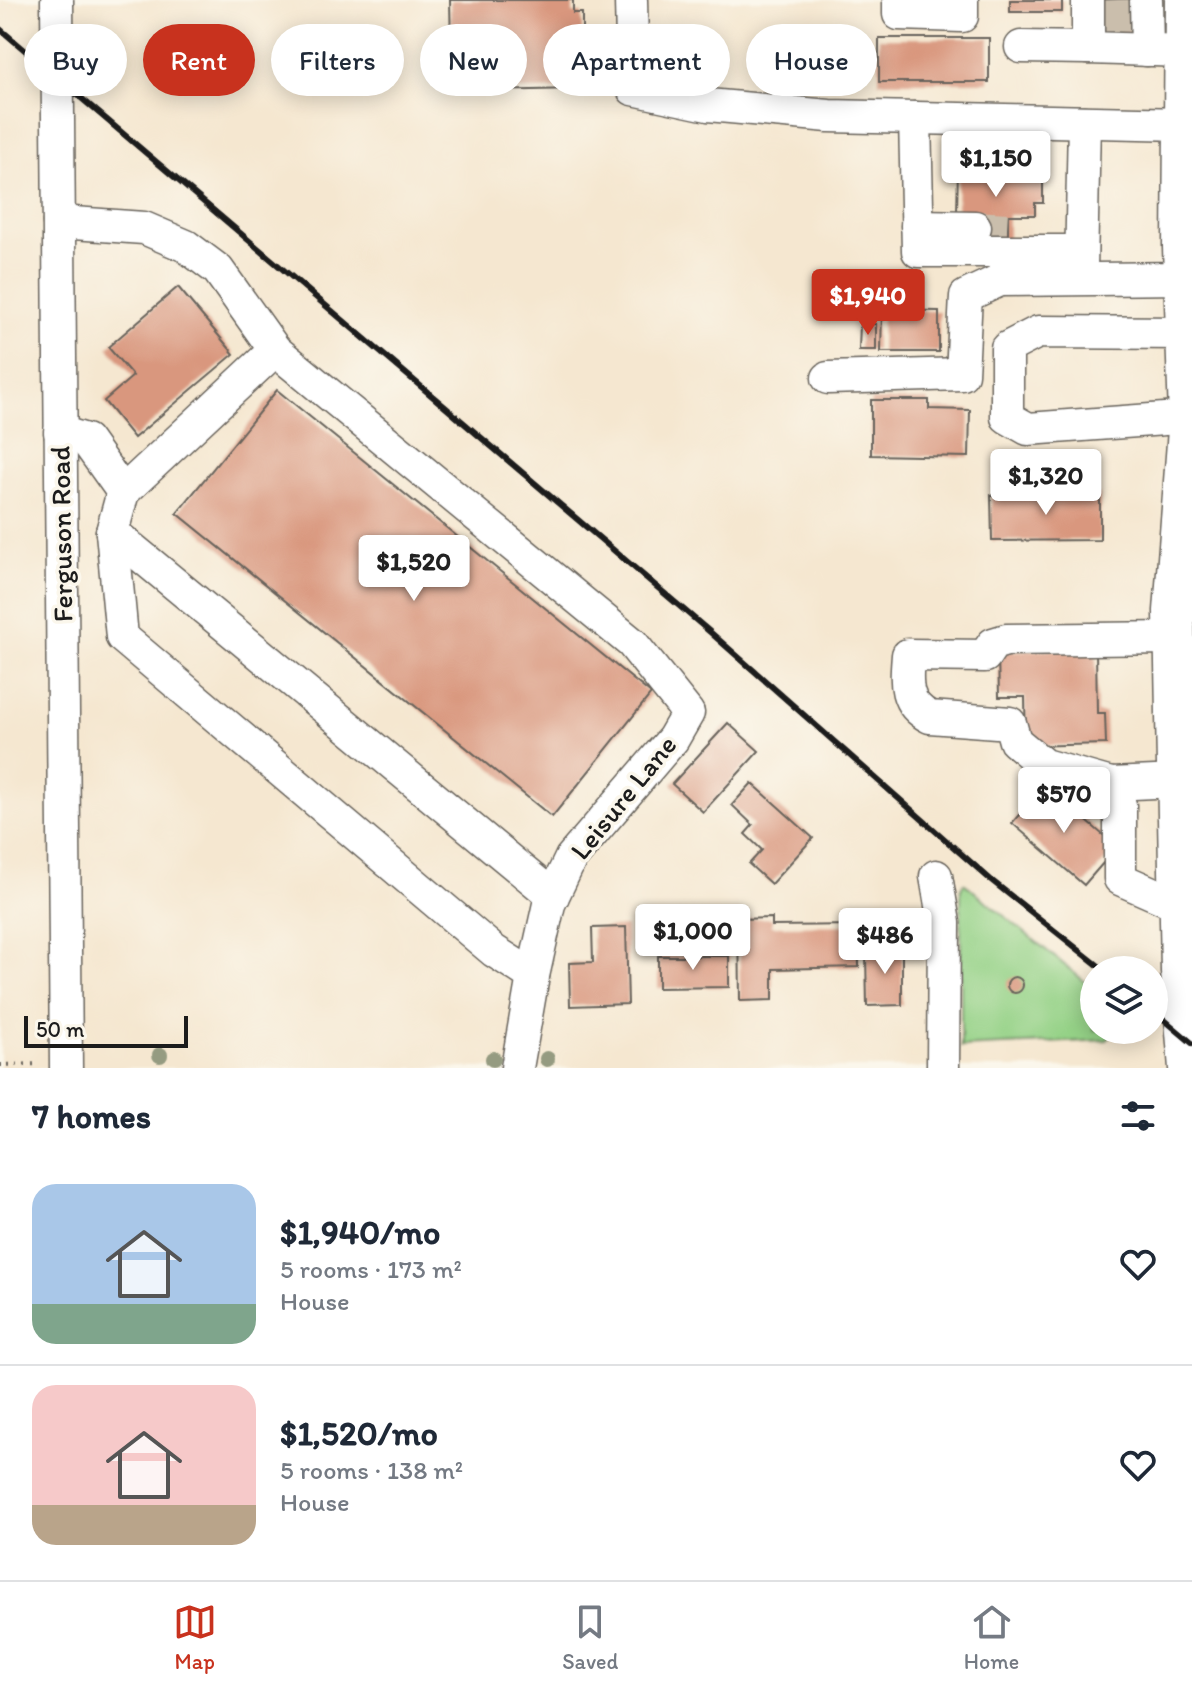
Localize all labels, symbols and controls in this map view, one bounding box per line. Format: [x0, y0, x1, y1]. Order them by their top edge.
chip: Buy [24, 24, 127, 96]
chip: Rent [143, 24, 255, 96]
chip: Filters [271, 24, 404, 96]
chip: New [420, 24, 527, 96]
chip: Apartment [543, 24, 730, 96]
chip: House [746, 24, 877, 96]
pin: $1,150 [931, 131, 1061, 199]
text: $1,150 [959, 141, 1033, 173]
pin: $1,940 [803, 269, 933, 337]
text: $1,940 [830, 279, 906, 311]
street label: Ferguson Road [42, 446, 80, 622]
pin: $1,320 [981, 449, 1111, 517]
text: $1,320 [1008, 459, 1084, 491]
pin: $1,520 [349, 535, 479, 603]
text: $1,520 [377, 545, 451, 577]
street label: Leisure Lane [563, 728, 683, 866]
pin: $570 [1017, 767, 1111, 835]
text: $570 [1036, 777, 1092, 809]
pin: $1,000 [628, 904, 758, 972]
pin: $486 [838, 908, 932, 976]
text: $1,000 [653, 914, 733, 946]
text: $486 [857, 918, 913, 950]
map controls [1080, 956, 1168, 1044]
button: layers [1080, 956, 1168, 1044]
scale bar [24, 1012, 188, 1048]
text: 50 m [36, 1016, 85, 1043]
icon: filters [1116, 1094, 1160, 1138]
text: 7 homes [32, 1096, 151, 1137]
text: $1,940/mo [280, 1212, 440, 1253]
icon: home [96, 1216, 192, 1312]
icon: heart [1116, 1242, 1160, 1286]
text: 5 rooms · 173 m² [280, 1253, 462, 1285]
text: House [280, 1285, 350, 1317]
text: $1,520/mo [280, 1413, 438, 1454]
icon: home [96, 1417, 192, 1513]
icon: heart [1116, 1443, 1160, 1487]
text: 5 rooms · 138 m² [280, 1454, 463, 1486]
text: House [280, 1486, 350, 1518]
tab: Map [173, 1600, 217, 1675]
tab: Saved [562, 1600, 618, 1675]
tab: Home [964, 1600, 1019, 1675]

